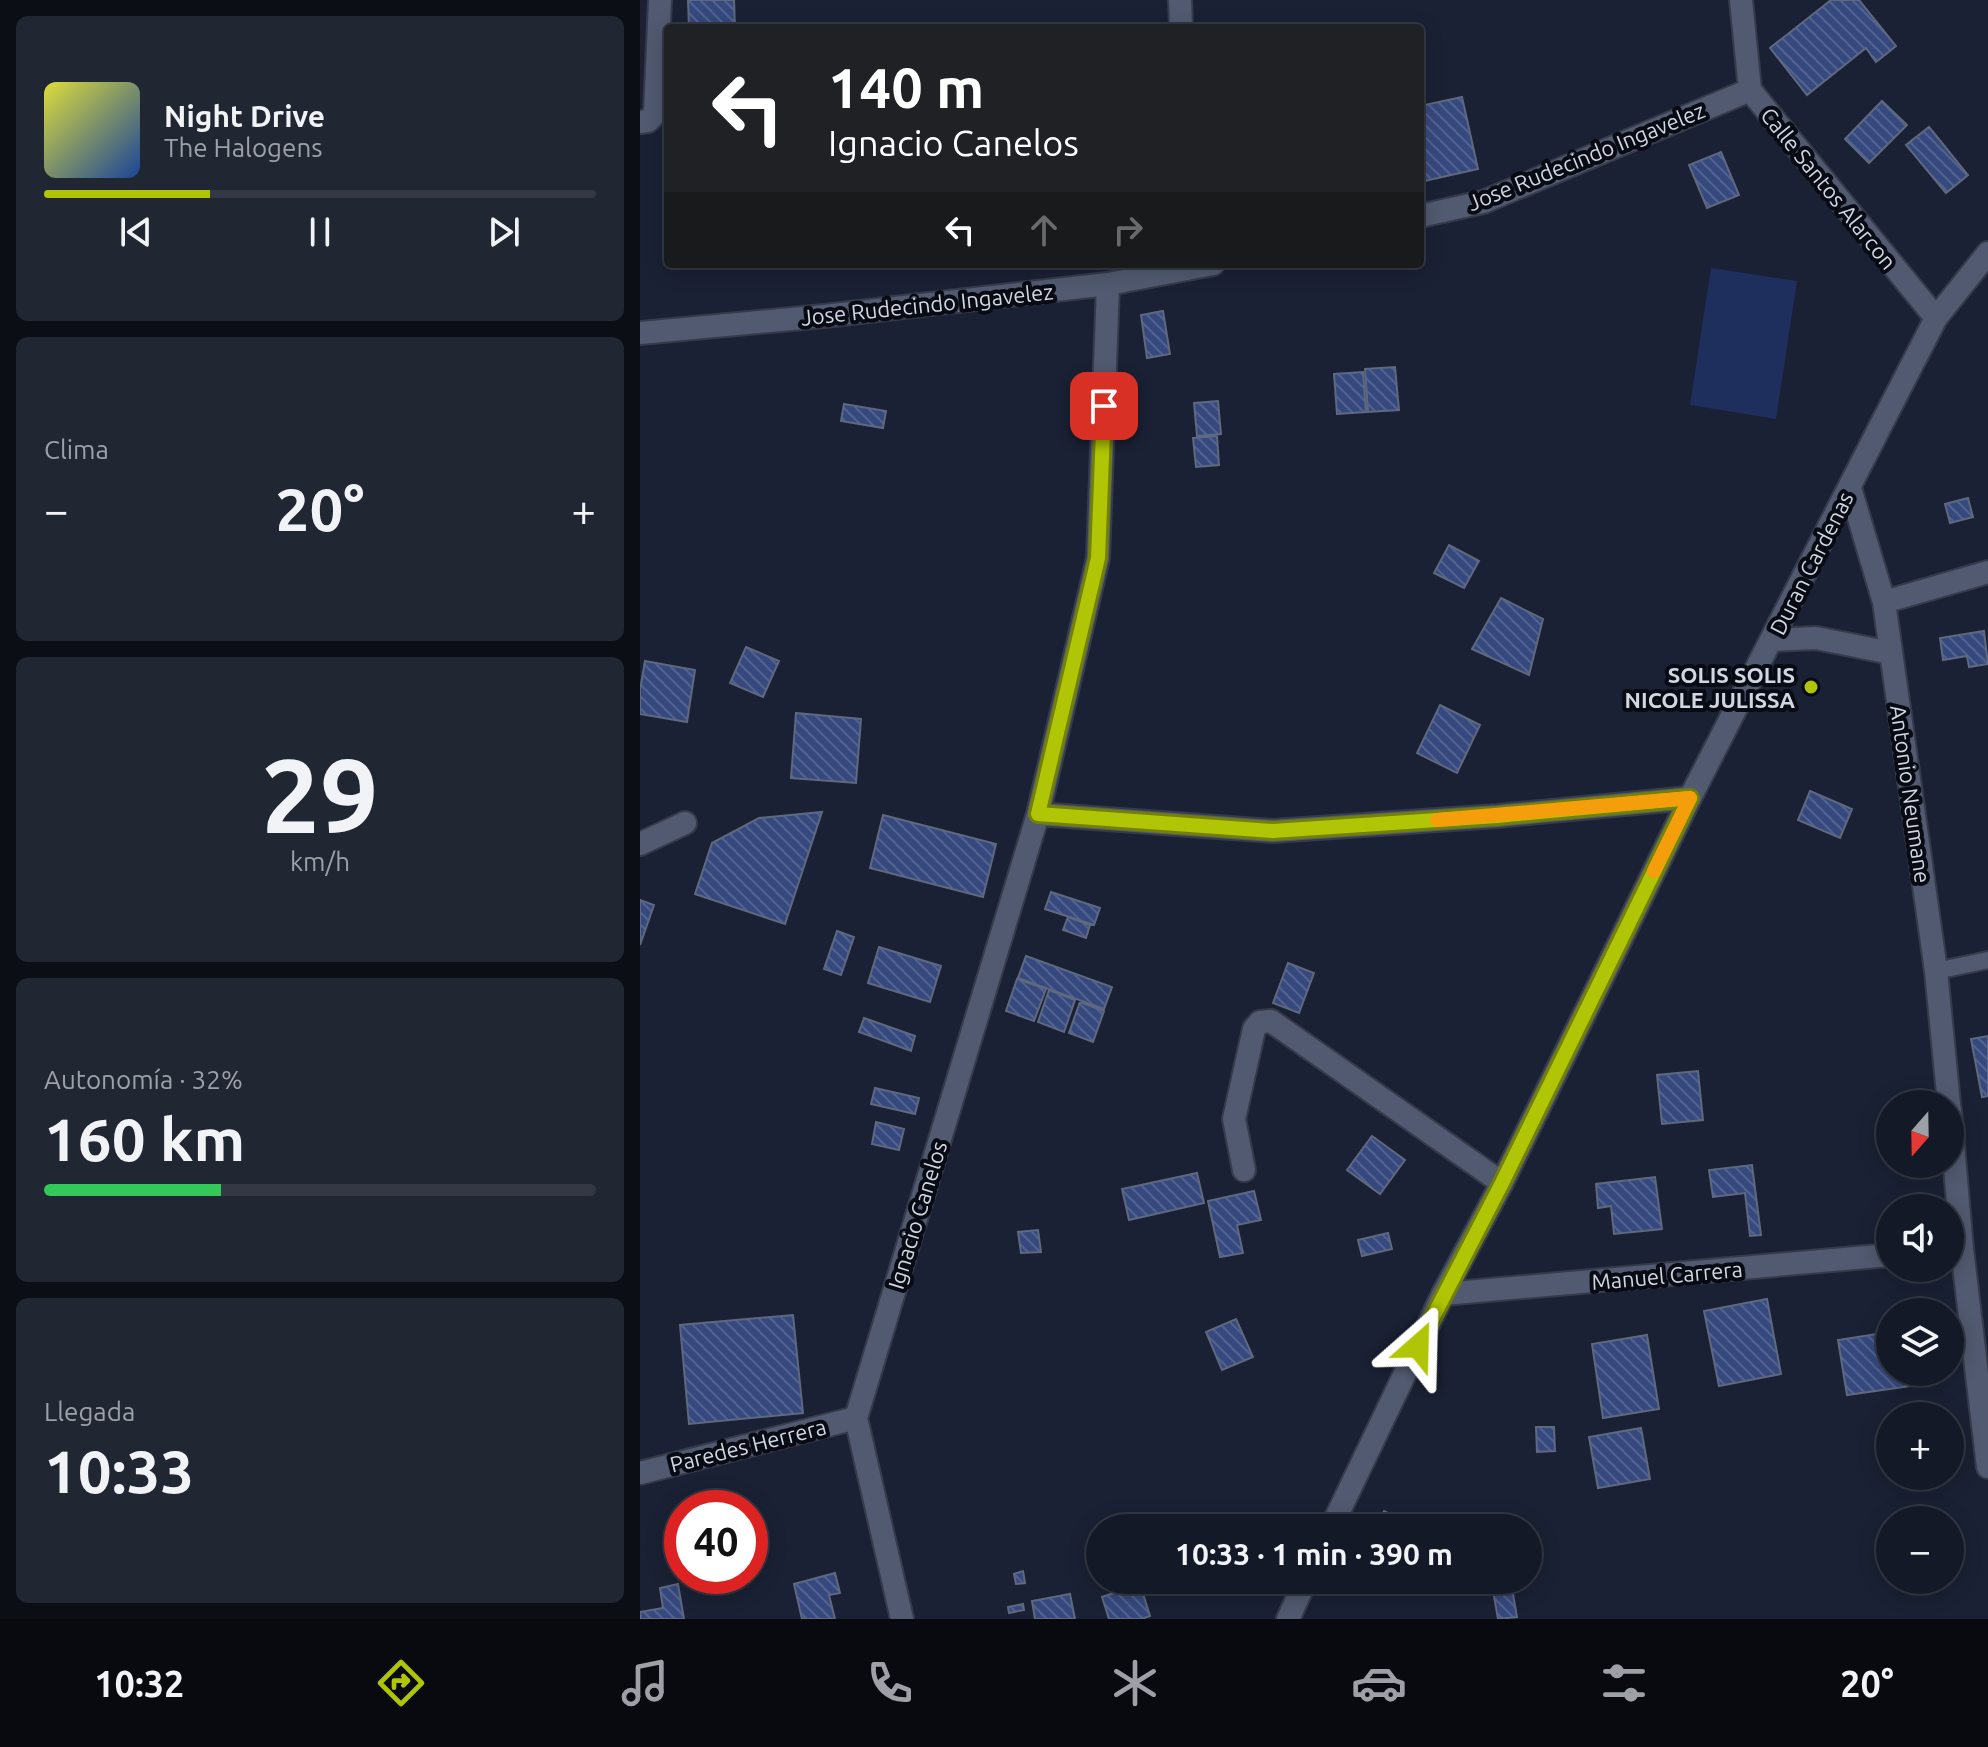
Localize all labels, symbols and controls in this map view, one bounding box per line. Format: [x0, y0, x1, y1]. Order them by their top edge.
icon: left [696, 56, 800, 160]
text: 140 m [828, 56, 984, 119]
street label: Jose Rudecindo Ingavelez [1464, 97, 1708, 215]
text: Night Drive [164, 99, 325, 133]
street label: Calle Santos Alarcon [1756, 102, 1902, 274]
text: Ignacio Canelos [828, 122, 1079, 163]
text: The Halogens [164, 133, 323, 162]
icon: left [938, 208, 982, 252]
icon: ahead [1022, 208, 1066, 252]
icon: right [1106, 208, 1150, 252]
icon: previous [114, 210, 158, 254]
icon: pause [298, 210, 342, 254]
icon: next [482, 210, 526, 254]
street label: Jose Rudecindo Ingavelez [800, 278, 1054, 330]
pin [1070, 372, 1138, 440]
icon: arrive [1082, 384, 1126, 428]
text: Clima [44, 435, 109, 464]
text: 20° [276, 475, 364, 542]
text: − [44, 485, 69, 534]
text: + [571, 485, 596, 534]
street label: Duran Cardenas [1764, 487, 1858, 639]
place label: SOLIS SOLIS NICOLE JULISSA [1625, 662, 1796, 712]
marker: SOLIS SOLIS NICOLE JULISSA [1802, 678, 1820, 696]
street label: Antonio Neumane [1886, 703, 1936, 885]
text: 29 [261, 736, 379, 853]
text: km/h [290, 847, 350, 876]
text: Autonomía · 32% [44, 1065, 243, 1094]
north arrow [1876, 1090, 1964, 1178]
map controls [1876, 1090, 1964, 1594]
text: 160 km [44, 1105, 245, 1172]
street label: Ignacio Canelos [883, 1138, 951, 1292]
button: sound [1876, 1194, 1964, 1282]
street label: Manuel Carrera [1590, 1256, 1744, 1294]
button: layers [1876, 1298, 1964, 1386]
position arrow [1376, 1304, 1460, 1388]
text: Llegada [44, 1397, 135, 1426]
button: + [1876, 1402, 1964, 1490]
street label: Paredes Herrera [667, 1413, 829, 1477]
text: 10:33 [44, 1437, 194, 1504]
speed limit sign: 40 [664, 1490, 768, 1594]
button: − [1876, 1506, 1964, 1594]
text: 10:33 · 1 min · 390 m [1175, 1537, 1453, 1571]
icon: directions [373, 1655, 429, 1711]
icon: music [617, 1655, 673, 1711]
icon: phone [862, 1655, 918, 1711]
icon: climate [1107, 1655, 1163, 1711]
icon: car [1351, 1655, 1407, 1711]
icon: filters [1596, 1655, 1652, 1711]
text: 10:32 [94, 1663, 184, 1704]
text: 20° [1840, 1663, 1894, 1704]

